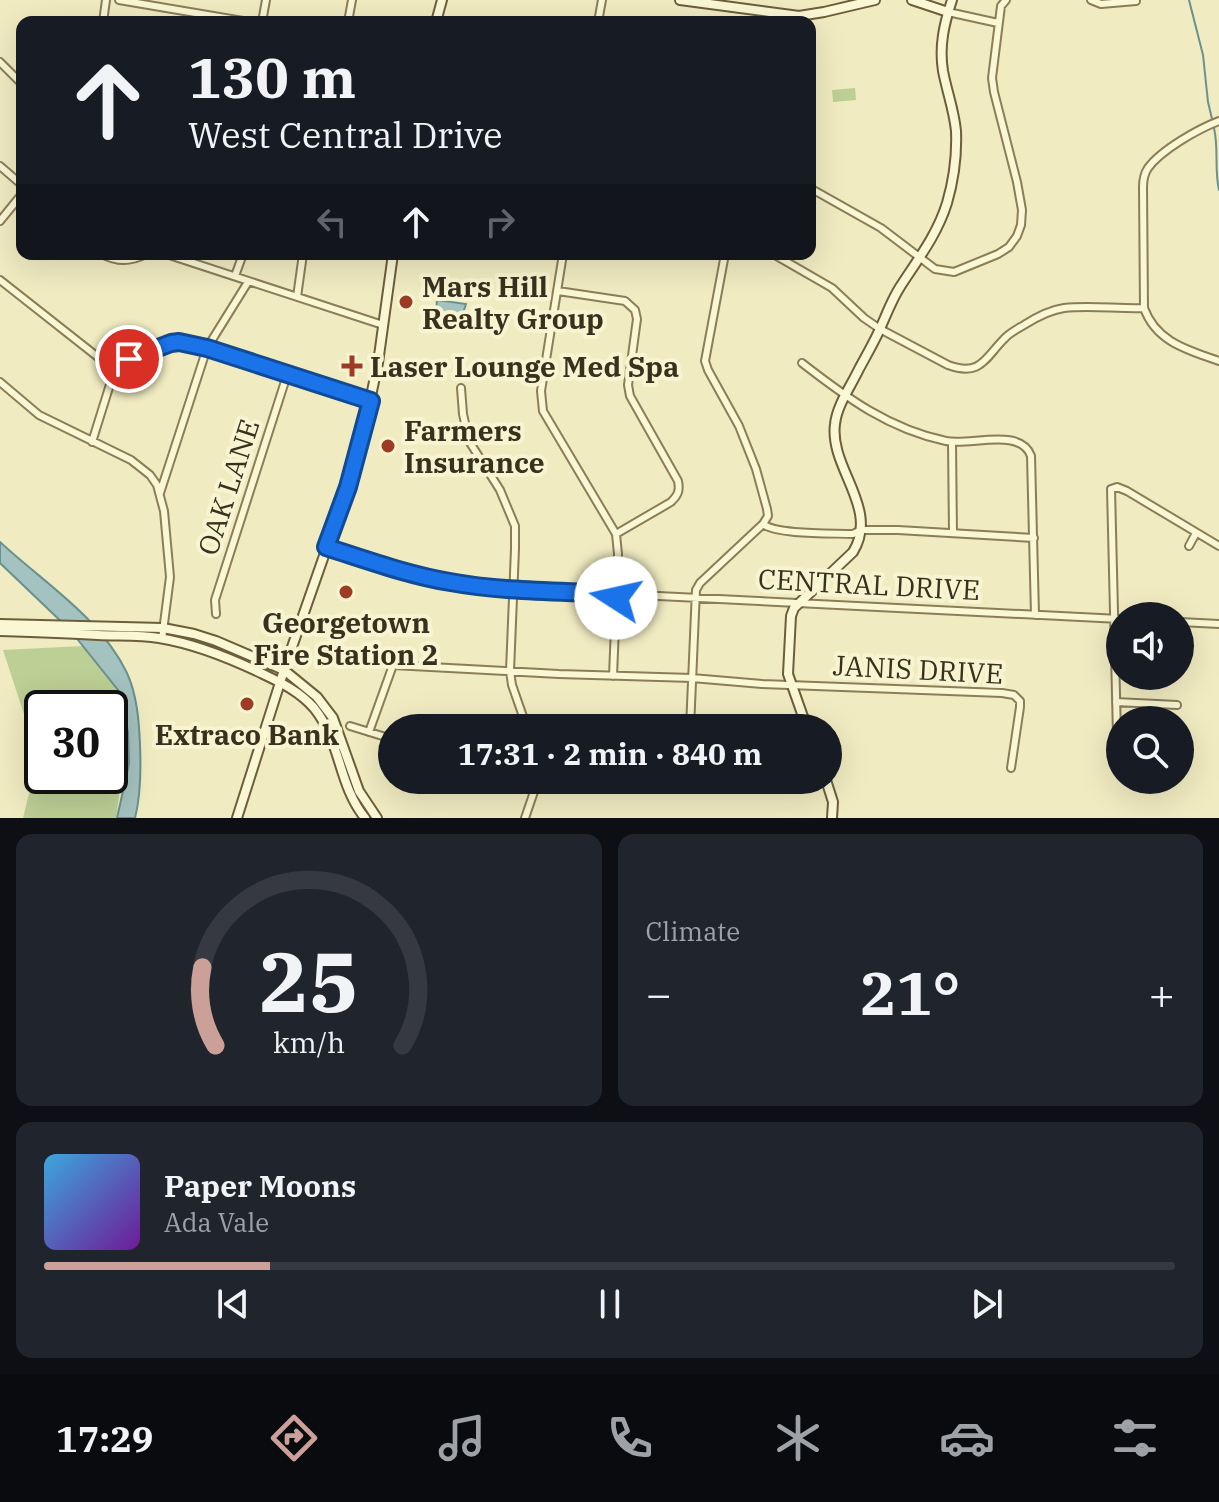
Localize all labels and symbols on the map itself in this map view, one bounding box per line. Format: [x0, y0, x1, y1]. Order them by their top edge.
place label: Mars Hill Realty Group [422, 268, 604, 337]
marker: Mars Hill Realty Group [397, 293, 415, 311]
pin [95, 325, 163, 393]
place label: Laser Lounge Med Spa [370, 348, 679, 385]
marker: Laser Lounge Med Spa [341, 355, 363, 377]
place label: Farmers Insurance [404, 412, 545, 481]
street label: OAK LANE [189, 414, 267, 560]
marker: Farmers Insurance [379, 437, 397, 455]
position arrow [574, 556, 658, 640]
street label: CENTRAL DRIVE [757, 560, 981, 608]
marker: Georgetown Fire Station 2 [337, 583, 355, 601]
place label: Georgetown Fire Station 2 [254, 604, 439, 673]
street label: JANIS DRIVE [832, 646, 1004, 692]
speed limit sign: 30 [24, 690, 128, 794]
marker: Extraco Bank [238, 695, 256, 713]
place label: Extraco Bank [155, 716, 340, 753]

